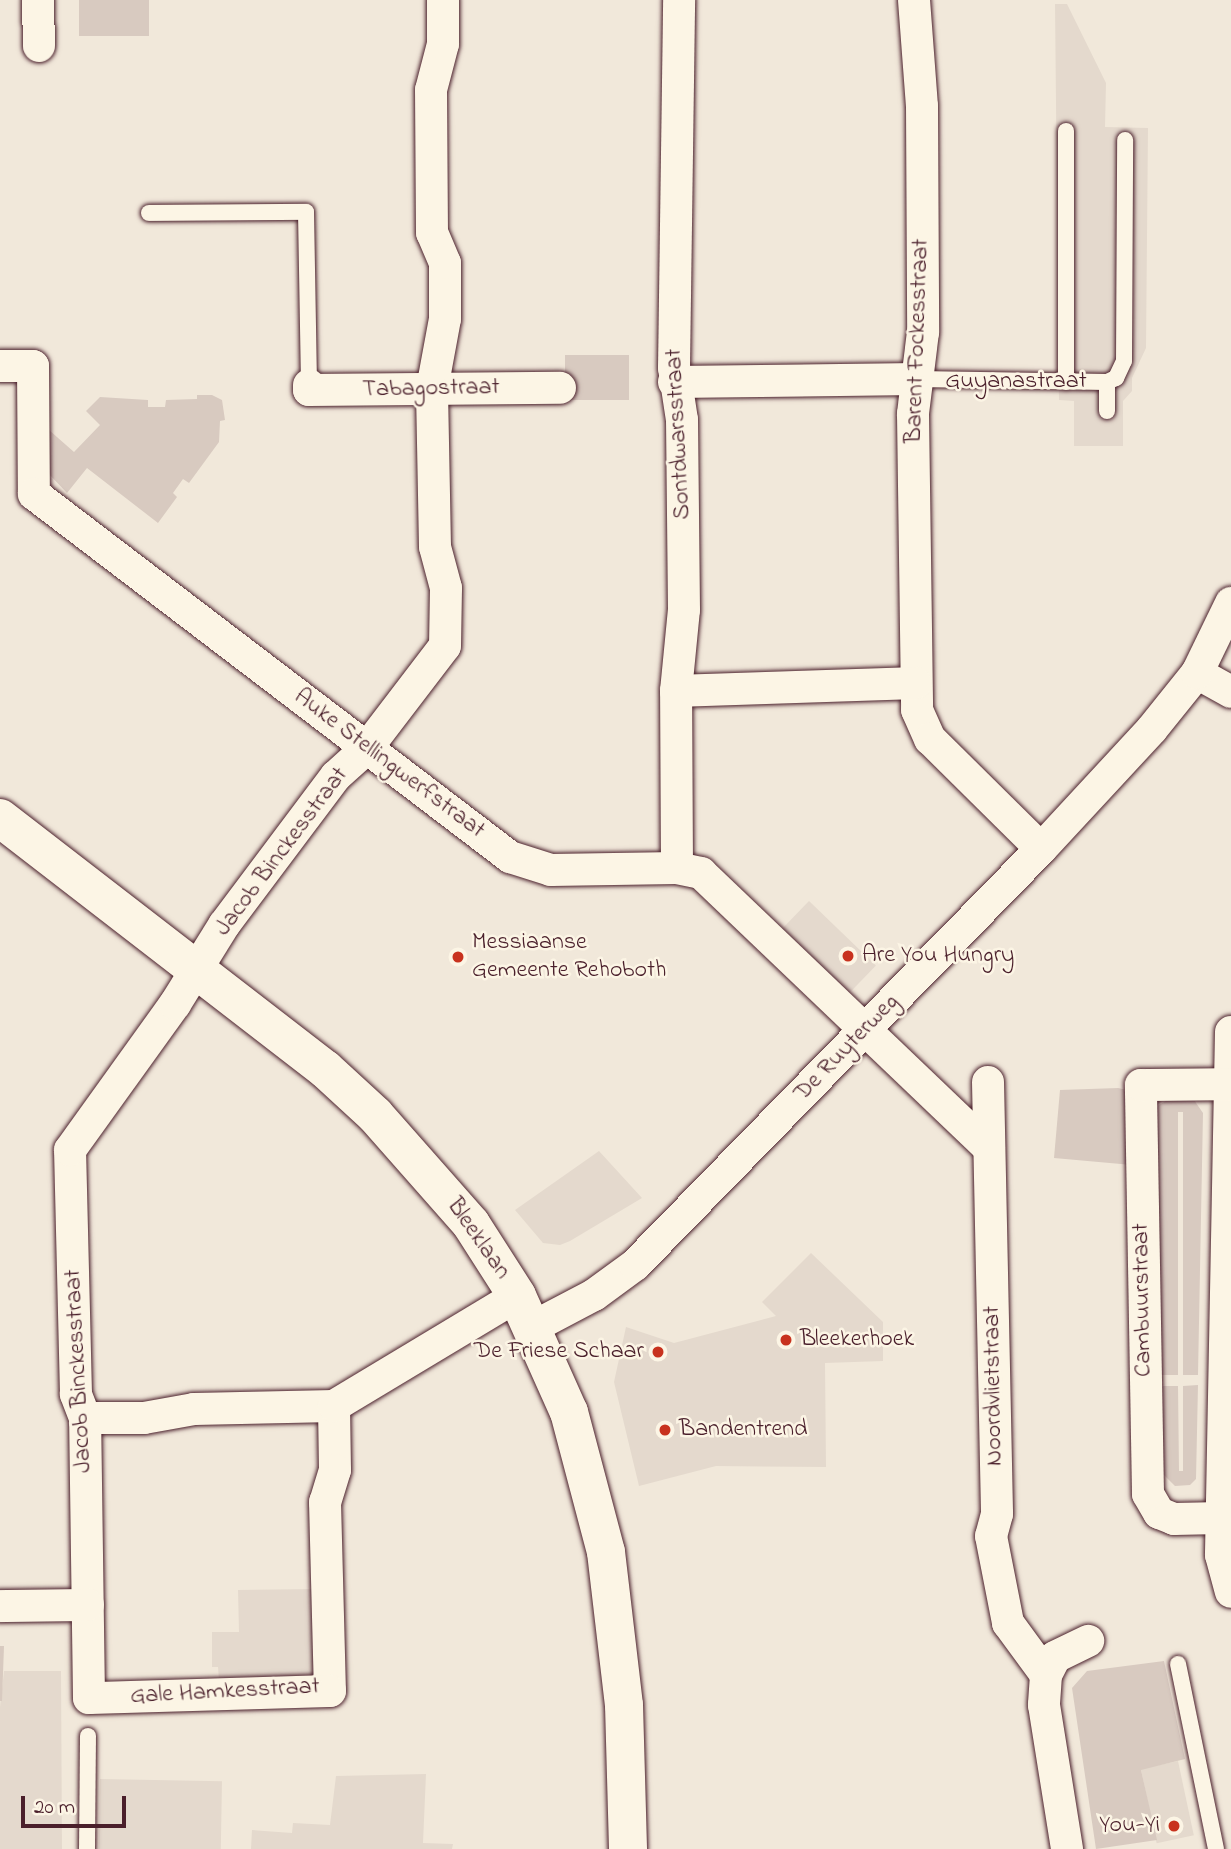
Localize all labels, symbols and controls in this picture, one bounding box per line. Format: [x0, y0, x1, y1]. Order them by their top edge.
street label: Barent Fockesstraat [900, 238, 936, 444]
street label: Sontdwarsstraat [660, 348, 698, 520]
street label: Guyanastraat [945, 368, 1087, 396]
street label: Tabagostraat [362, 373, 500, 405]
street label: Auke Stellingwerfstraat [288, 683, 490, 845]
street label: Jacob Binckesstraat [209, 762, 355, 942]
place label: Messiaanse Gemeente Rehoboth [472, 929, 666, 985]
place label: Are You Hungry [862, 942, 1014, 970]
marker: Are You Hungry [840, 948, 856, 964]
marker: Messiaanse Gemeente Rehoboth [450, 949, 466, 965]
street label: De Ruyterweg [789, 988, 905, 1108]
street label: Bleeklaan [440, 1193, 516, 1285]
street label: Cambuurstraat [1127, 1223, 1159, 1377]
street label: Jacob Binckesstraat [59, 1268, 99, 1474]
street label: Noordvlietstraat [978, 1306, 1010, 1466]
place label: Bleekerhoek [800, 1326, 914, 1354]
marker: Bleekerhoek [778, 1332, 794, 1348]
place label: De Friese Schaar [474, 1338, 644, 1366]
marker: De Friese Schaar [650, 1344, 666, 1360]
place label: Bandentrend [679, 1416, 808, 1444]
marker: Bandentrend [657, 1422, 673, 1438]
street label: Gale Hamkesstraat [130, 1673, 320, 1711]
scale bar [24, 1783, 130, 1827]
text: 20 m [34, 1793, 75, 1823]
place label: You-Yi [1099, 1812, 1160, 1840]
marker: You-Yi [1166, 1818, 1182, 1834]

